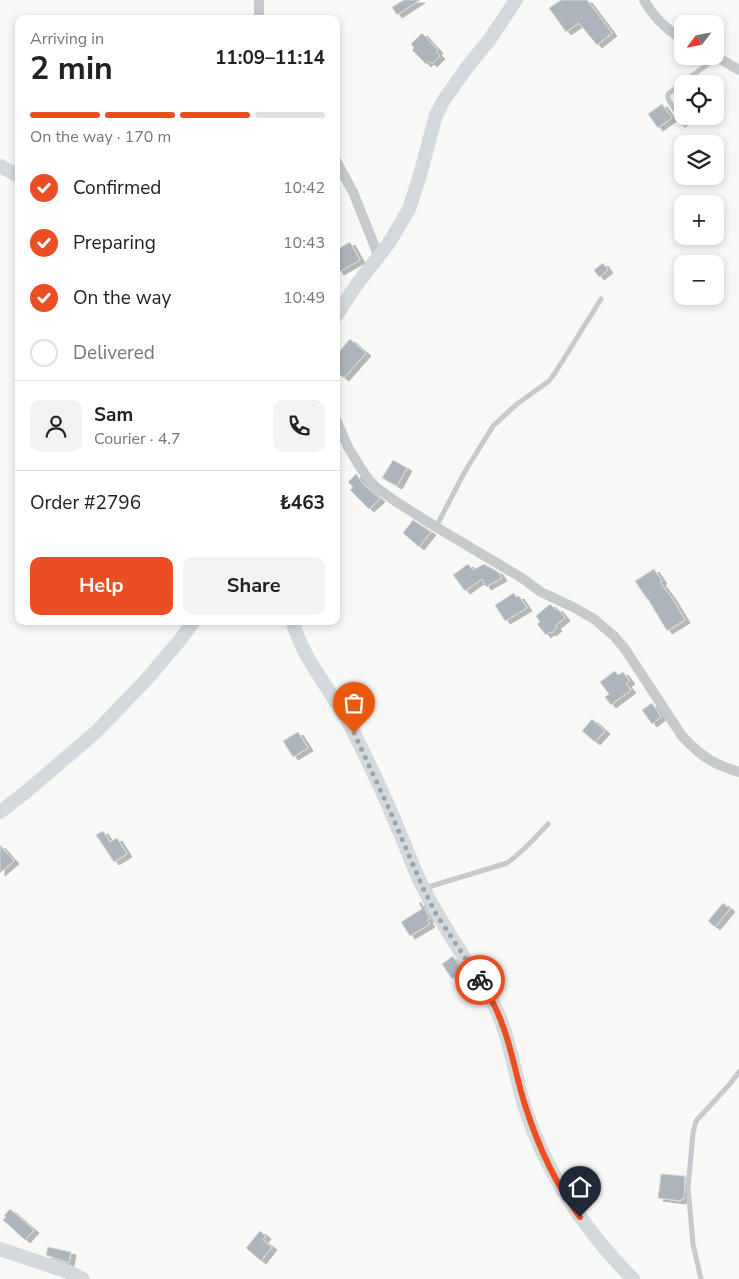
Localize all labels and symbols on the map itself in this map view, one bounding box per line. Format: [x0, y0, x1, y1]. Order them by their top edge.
north arrow [674, 15, 724, 65]
pin [333, 682, 375, 733]
courier [455, 955, 505, 1005]
pin [559, 1166, 601, 1217]

